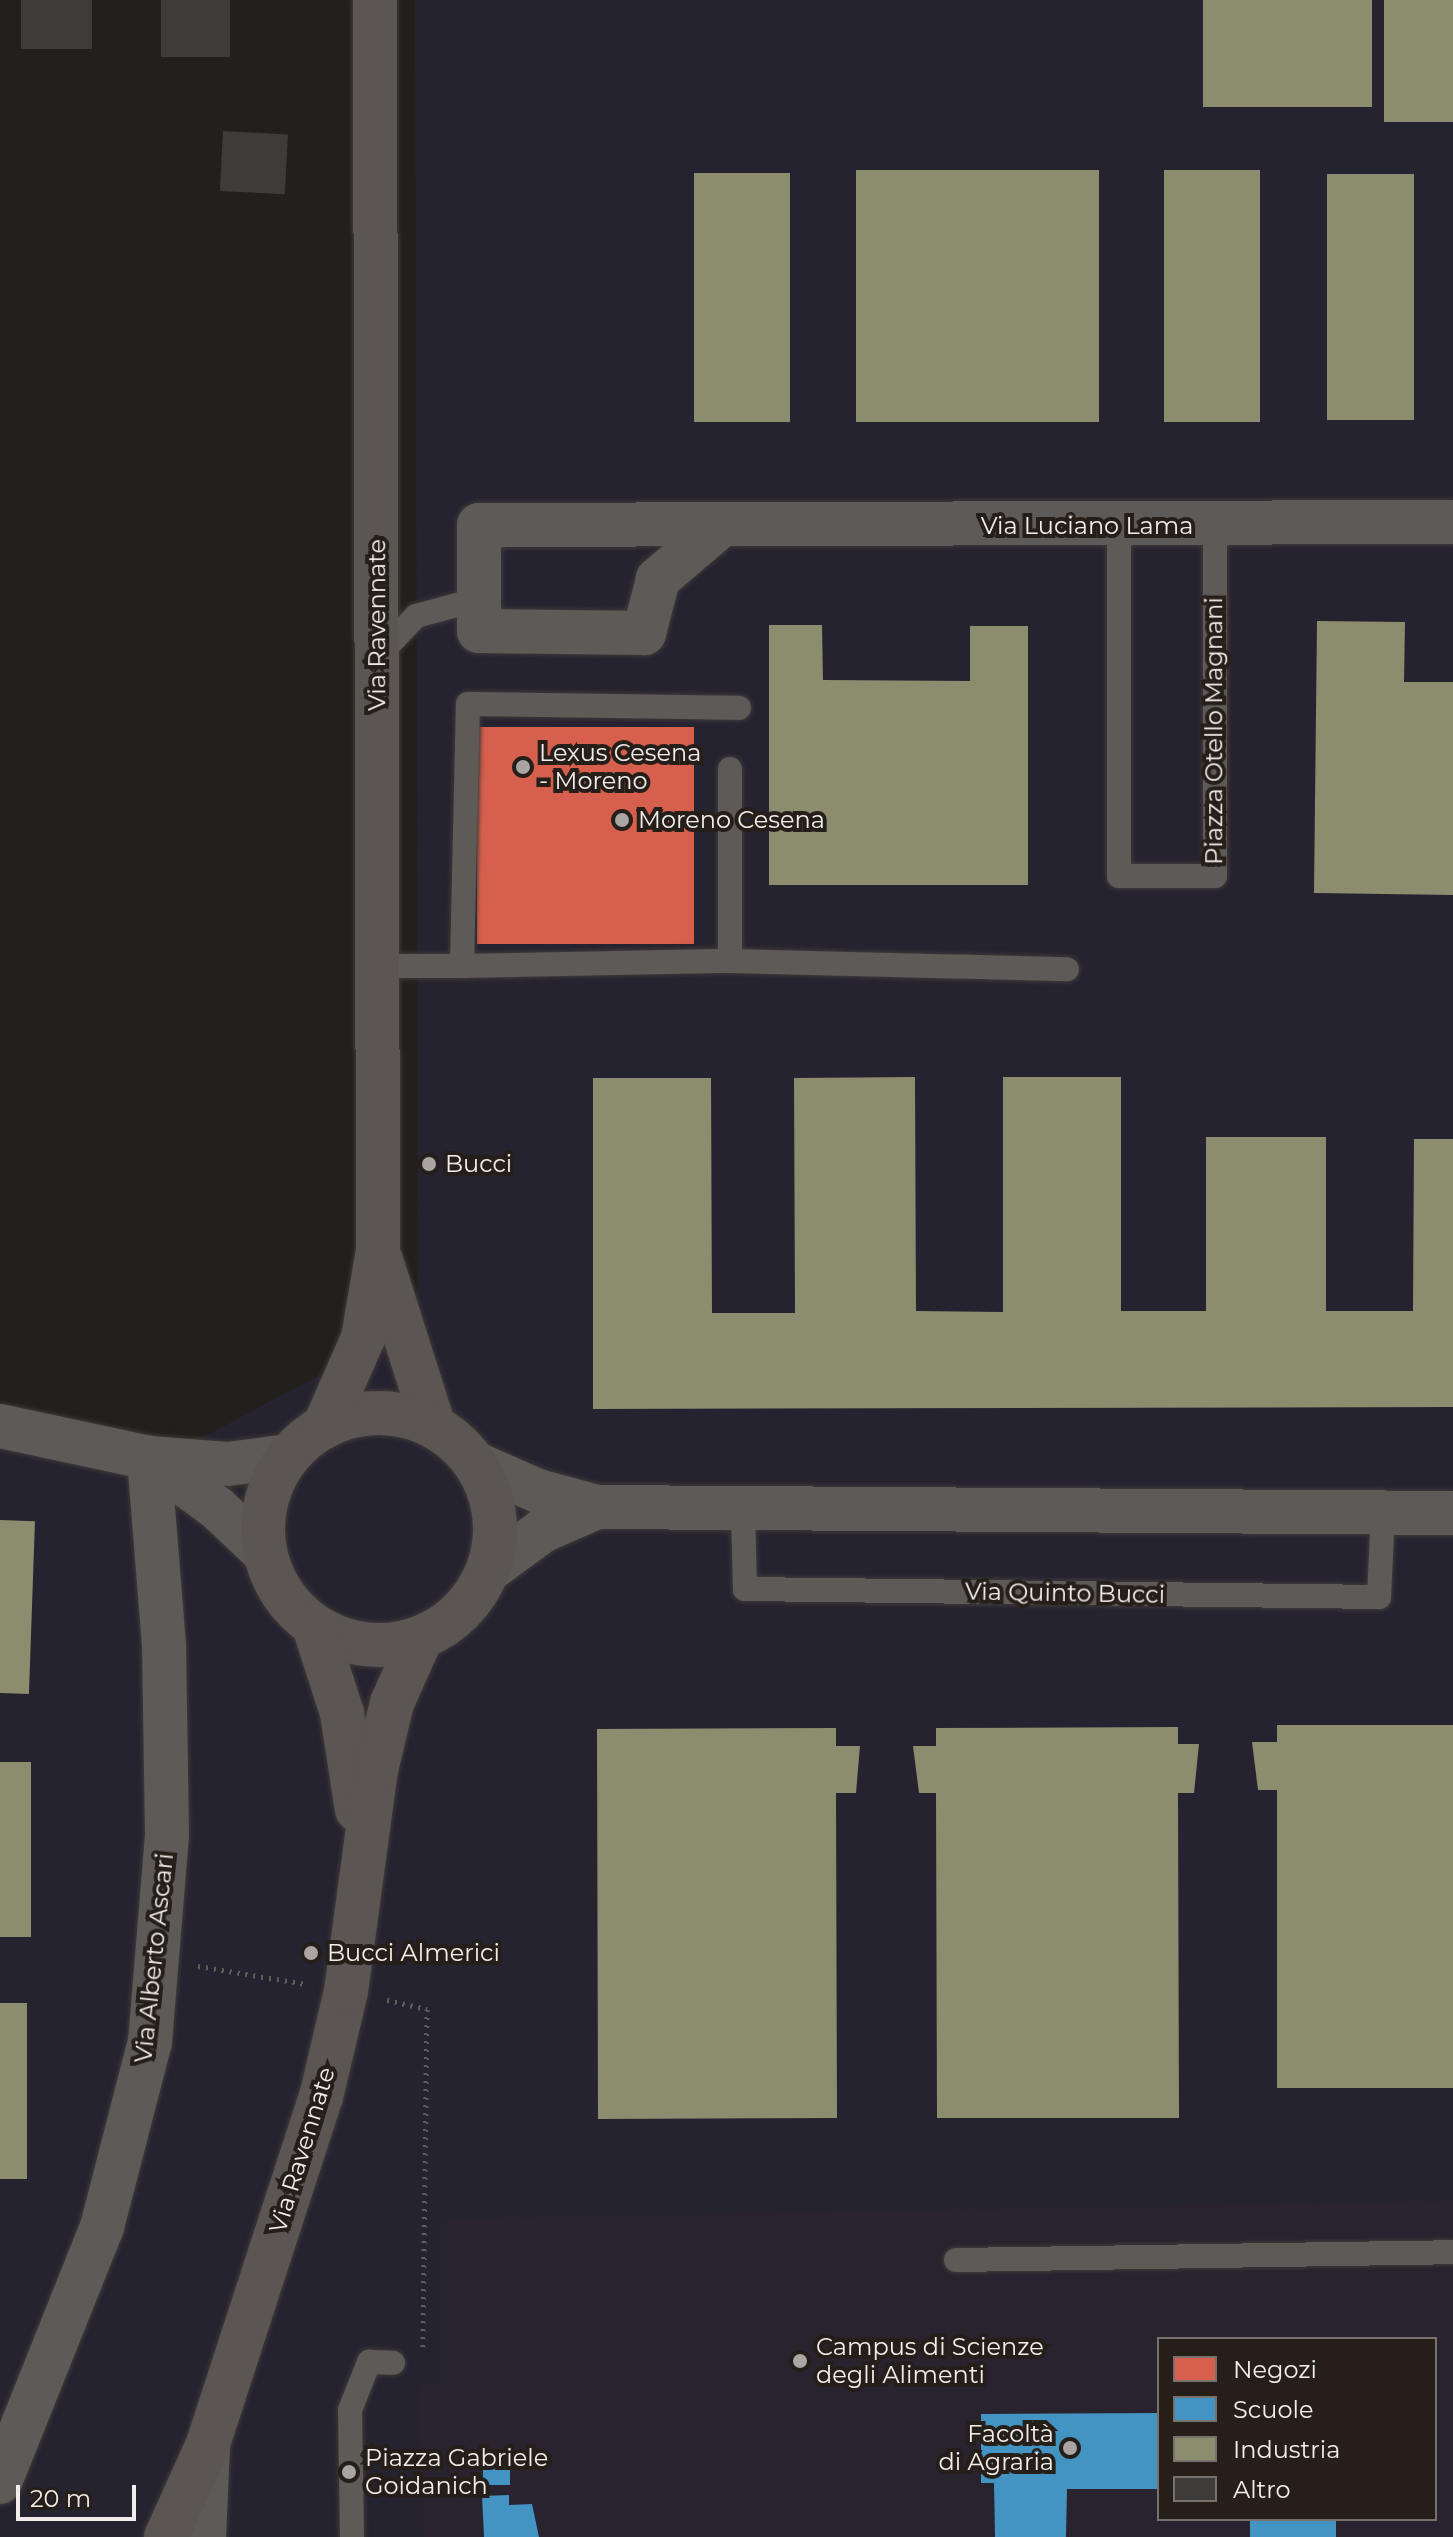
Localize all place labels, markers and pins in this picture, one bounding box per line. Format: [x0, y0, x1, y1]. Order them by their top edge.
place label: Lexus Cesena - Moreno [539, 739, 701, 795]
marker: Lexus Cesena - Moreno [514, 758, 532, 776]
place label: Moreno Cesena [638, 806, 825, 834]
marker: Moreno Cesena [613, 811, 631, 829]
place label: Bucci [445, 1150, 512, 1178]
marker: Bucci [420, 1155, 438, 1173]
place label: Bucci Almerici [327, 1939, 500, 1967]
marker: Bucci Almerici [302, 1944, 320, 1962]
place label: Campus di Scienze degli Alimenti [816, 2333, 1044, 2389]
marker: Campus di Scienze degli Alimenti [791, 2352, 809, 2370]
place label: Facoltà di Agraria [939, 2420, 1054, 2476]
marker: Facoltà di Agraria [1061, 2439, 1079, 2457]
place label: Piazza Gabriele Goidanich [365, 2444, 548, 2500]
marker: Piazza Gabriele Goidanich [340, 2463, 358, 2481]

